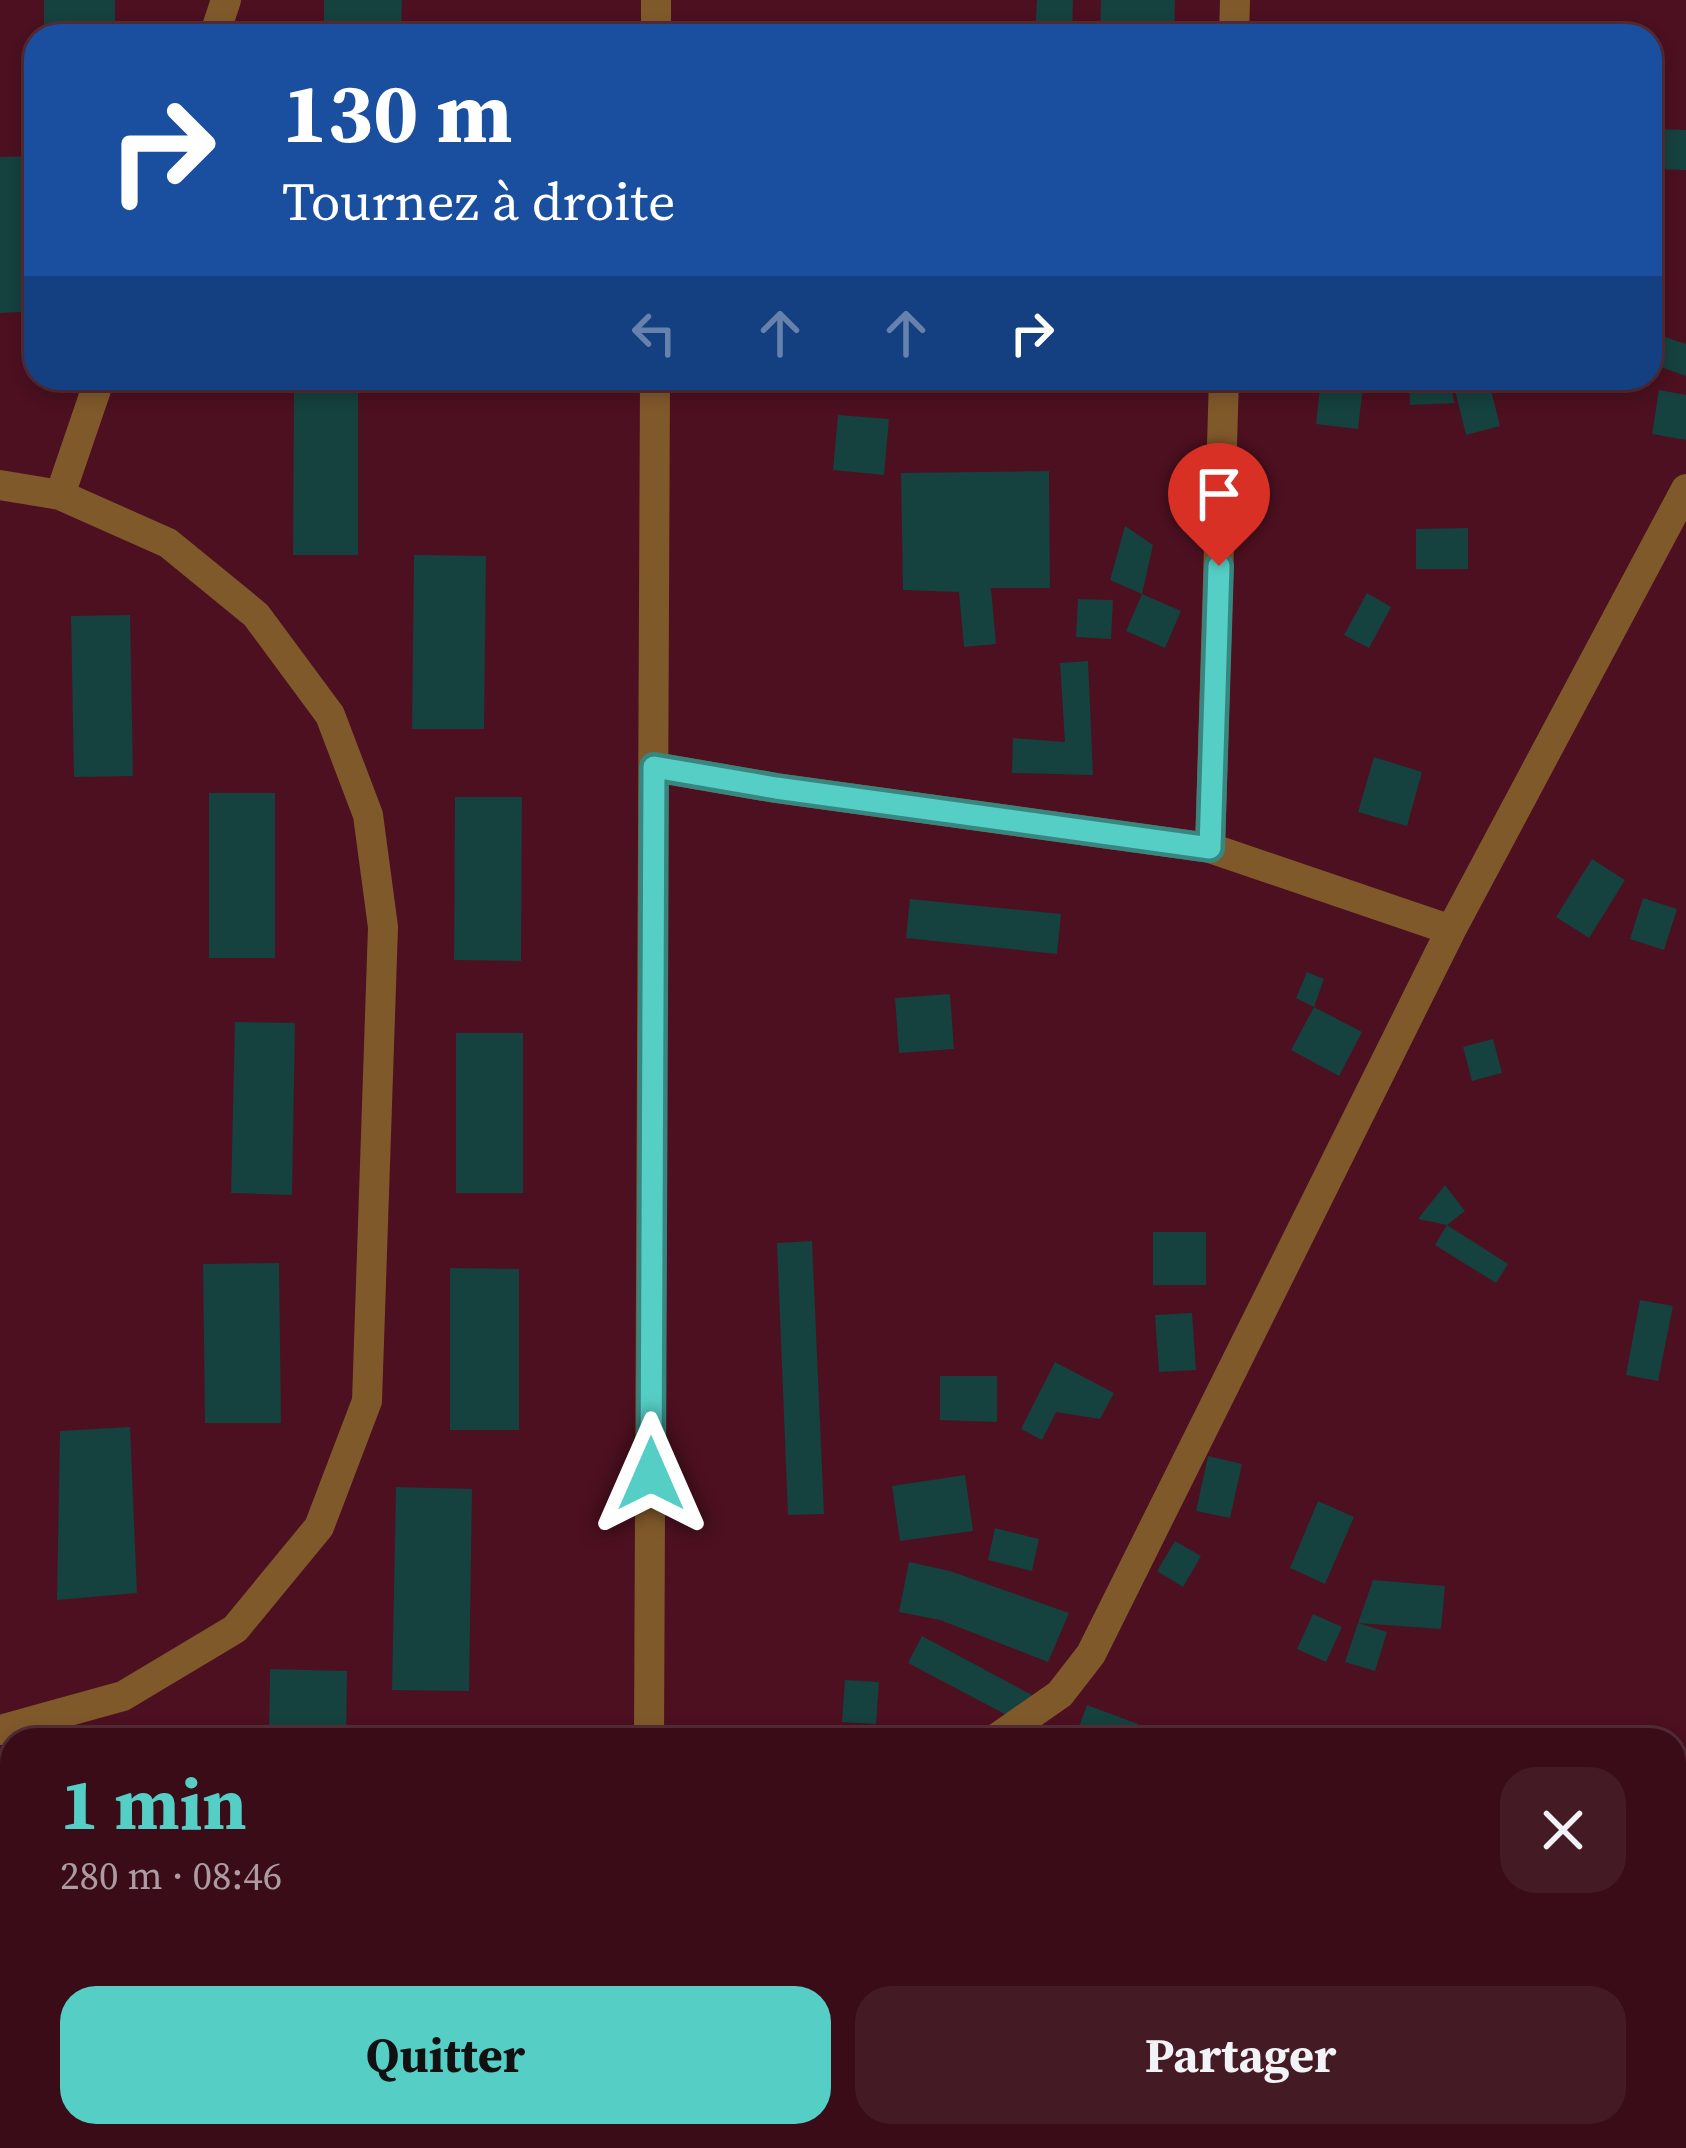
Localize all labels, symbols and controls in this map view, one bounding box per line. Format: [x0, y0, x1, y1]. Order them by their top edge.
text: 130 m [282, 55, 513, 170]
icon: right [84, 72, 240, 228]
text: Tournez à droite [282, 164, 676, 238]
icon: left [621, 300, 687, 366]
icon: ahead [747, 300, 813, 366]
icon: ahead [873, 300, 939, 366]
icon: right [999, 300, 1065, 366]
pin [1168, 443, 1270, 566]
icon: arrive [1186, 461, 1252, 527]
position arrow [588, 1411, 714, 1537]
text: 1 min [60, 1754, 247, 1853]
button: close [1500, 1767, 1626, 1893]
text: 280 m · 08:46 [60, 1849, 282, 1902]
button: Quitter [60, 1986, 831, 2124]
button: Partager [855, 1986, 1626, 2124]

